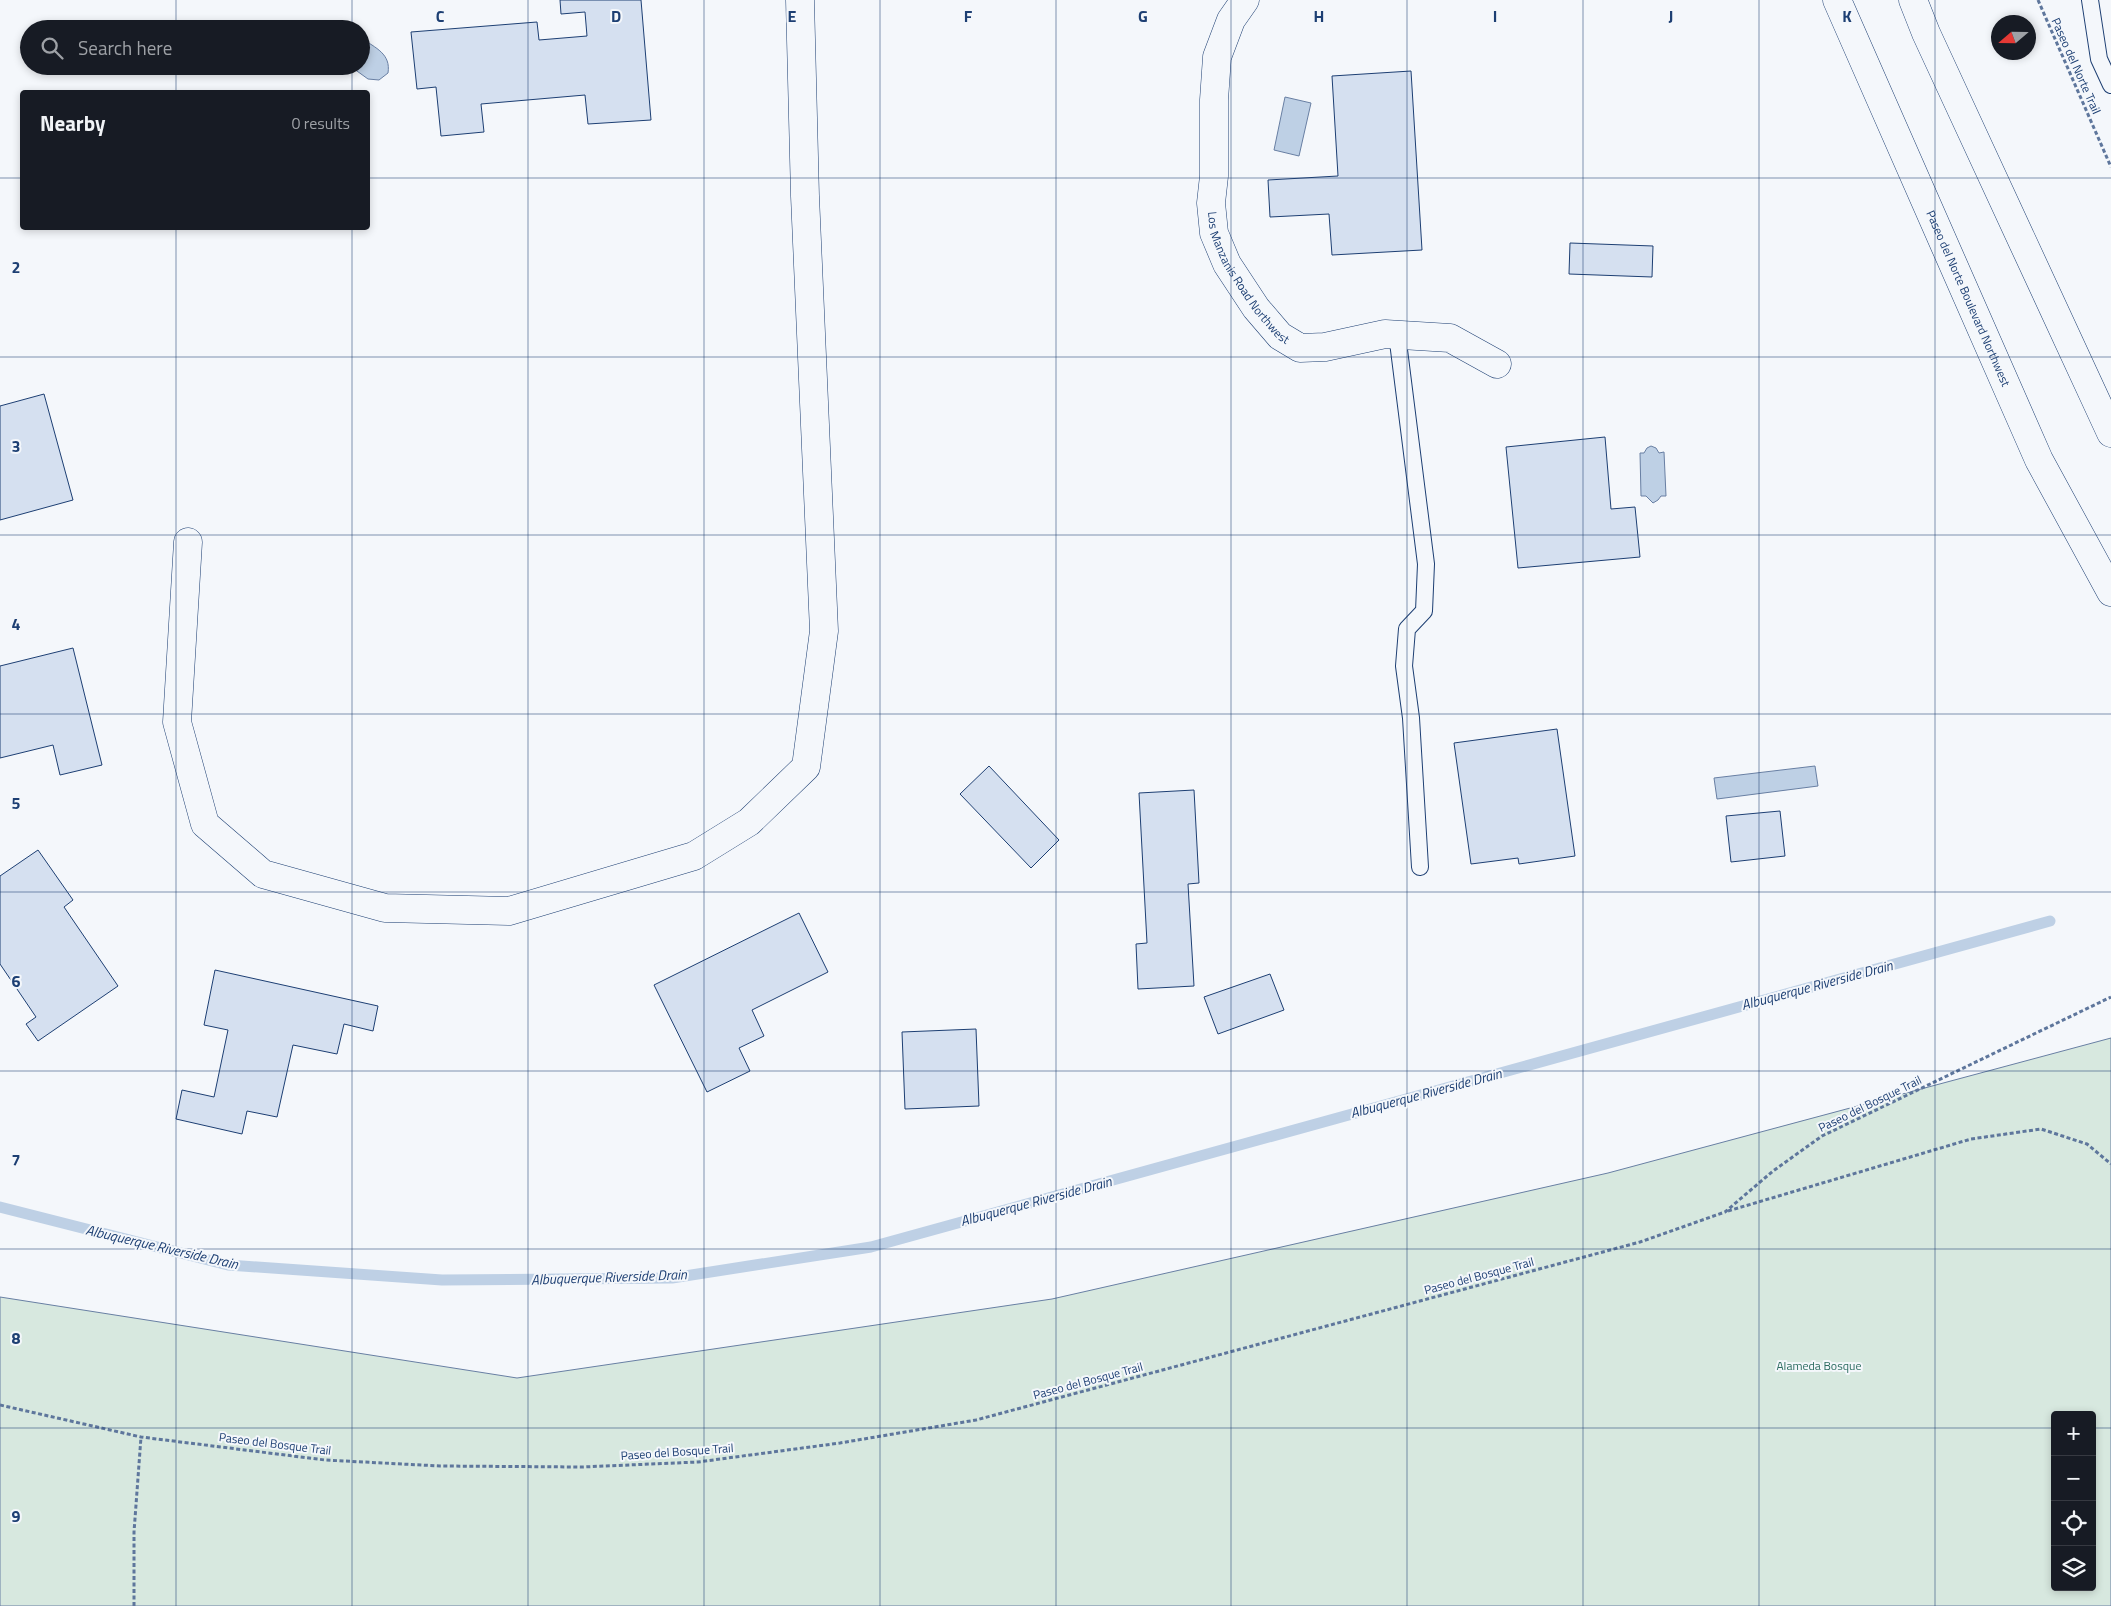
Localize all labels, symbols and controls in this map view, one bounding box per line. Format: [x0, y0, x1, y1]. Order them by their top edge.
text: C [436, 4, 445, 28]
text: D [611, 4, 621, 28]
text: E [788, 4, 797, 28]
text: F [964, 4, 973, 28]
text: G [1138, 4, 1148, 28]
text: H [1314, 4, 1324, 28]
text: I [1493, 4, 1497, 28]
text: J [1669, 4, 1673, 28]
text: K [1842, 4, 1852, 28]
north arrow [1991, 15, 2036, 60]
street label: Paseo del Norte Trail [2047, 15, 2106, 117]
search box [20, 20, 370, 75]
text: Search here [78, 33, 172, 62]
icon: search [38, 34, 66, 62]
text: Nearby [40, 107, 105, 139]
text: 0 results [291, 111, 350, 135]
street label: Paseo del Norte Boulevard Northwest [1921, 207, 2016, 390]
street label: Los Manzanis Road Northwest [1203, 210, 1294, 349]
text: 2 [12, 255, 20, 279]
text: 3 [12, 434, 20, 458]
text: 4 [12, 612, 21, 636]
text: 5 [12, 791, 21, 815]
water label: Albuquerque Riverside Drain [1739, 954, 1896, 1015]
text: 6 [12, 969, 21, 993]
water label: Albuquerque Riverside Drain [1348, 1062, 1505, 1123]
street label: Paseo del Bosque Trail [1815, 1070, 1925, 1137]
text: 7 [12, 1148, 20, 1172]
water label: Albuquerque Riverside Drain [958, 1170, 1115, 1231]
water label: Albuquerque Riverside Drain [84, 1219, 241, 1274]
street label: Paseo del Bosque Trail [1422, 1252, 1536, 1299]
water label: Albuquerque Riverside Drain [531, 1263, 688, 1290]
text: 8 [12, 1326, 21, 1350]
park label: Alameda Bosque [1776, 1356, 1862, 1375]
street label: Paseo del Bosque Trail [1031, 1357, 1145, 1404]
map controls [2051, 1411, 2096, 1591]
button: + [2051, 1411, 2096, 1456]
street label: Paseo del Bosque Trail [218, 1427, 332, 1460]
street label: Paseo del Bosque Trail [620, 1438, 734, 1465]
button: − [2051, 1456, 2096, 1501]
button: locate [2051, 1501, 2096, 1546]
text: 9 [12, 1504, 21, 1528]
button: layers [2051, 1546, 2096, 1591]

